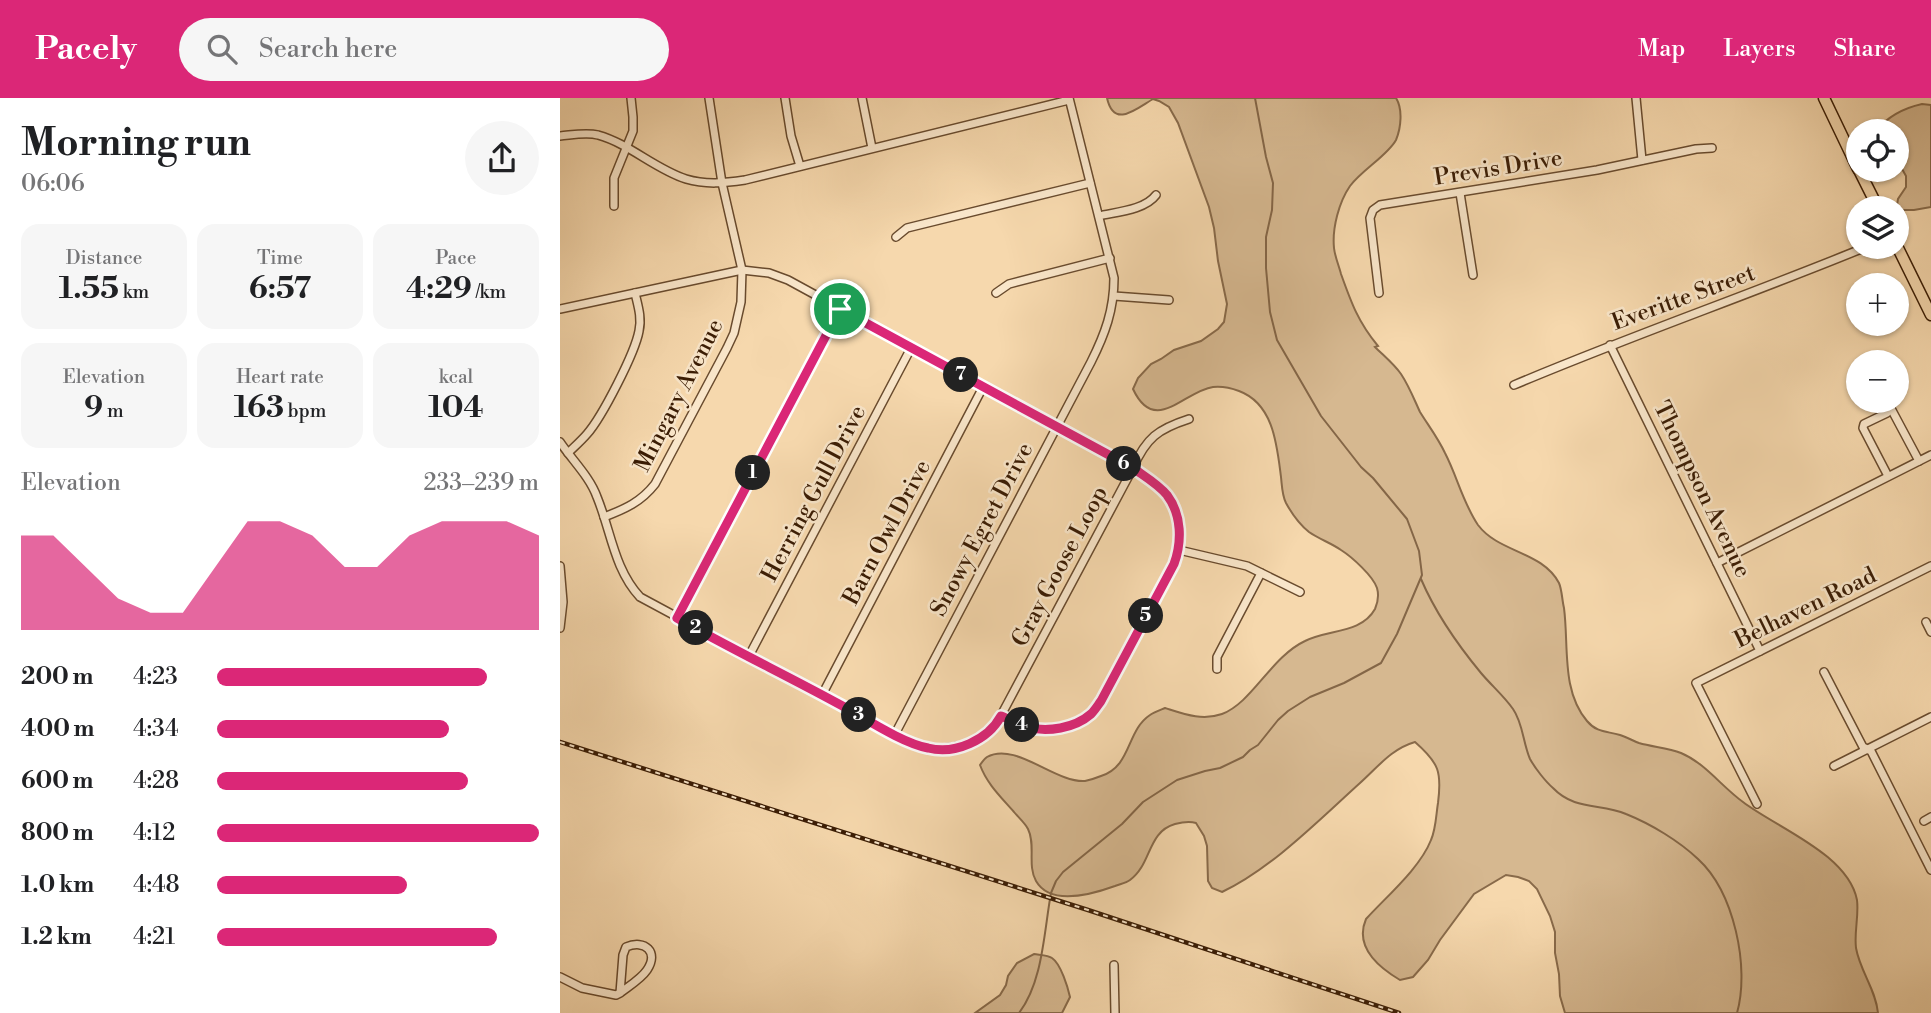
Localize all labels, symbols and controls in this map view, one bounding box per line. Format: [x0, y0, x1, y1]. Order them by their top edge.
search box [179, 18, 669, 81]
text: Pacely [35, 29, 137, 70]
icon: search [203, 30, 241, 68]
text: Search here [259, 33, 397, 65]
text: Map [1638, 34, 1685, 64]
text: Layers [1723, 34, 1795, 64]
text: Share [1833, 34, 1896, 64]
map controls [1846, 119, 1909, 413]
button: locate [1846, 119, 1909, 182]
text: Morning run [21, 120, 251, 167]
button: share [465, 121, 539, 195]
street label: Previs Drive [1432, 144, 1564, 192]
text: 06:06 [21, 170, 85, 198]
button: layers [1846, 196, 1909, 259]
text: Distance [66, 246, 142, 270]
text: Time [257, 246, 303, 270]
text: Pace [436, 246, 476, 270]
street label: Everitte Street [1608, 259, 1759, 337]
text: 1.55 [59, 270, 119, 308]
text: 6:57 [249, 270, 311, 308]
text: 4:29 [406, 270, 472, 308]
button: + [1846, 273, 1909, 336]
pin [810, 279, 870, 339]
text: km [119, 280, 149, 304]
text: /km [472, 280, 506, 304]
icon: arrive [821, 290, 859, 328]
street label: Mingary Avenue [628, 314, 729, 477]
button: − [1846, 350, 1909, 413]
pin: 7 [944, 358, 978, 392]
text: 7 [955, 362, 966, 386]
text: Elevation [63, 365, 145, 389]
text: Heart rate [236, 365, 324, 389]
text: kcal [439, 365, 473, 389]
text: 9 [84, 389, 103, 427]
text: 163 [234, 389, 284, 427]
text: 104 [428, 389, 484, 427]
street label: Thompson Avenue [1647, 397, 1757, 582]
text: m [103, 399, 124, 423]
text: bpm [284, 399, 326, 423]
street label: Herring Gull Drive [756, 400, 872, 586]
street label: Snowy Egret Drive [924, 438, 1039, 621]
pin: 6 [1106, 446, 1142, 482]
text: 6 [1118, 451, 1129, 475]
street label: Barn Owl Drive [836, 455, 937, 611]
pin: 1 [736, 456, 770, 490]
text: 1 [748, 460, 757, 484]
text: Elevation [21, 469, 121, 497]
text: 233–239 m [423, 469, 539, 497]
street label: Gray Goose Loop [1006, 481, 1114, 652]
street label: Belhaven Road [1729, 562, 1881, 655]
pin: 5 [1128, 598, 1164, 634]
text: 5 [1140, 603, 1151, 627]
pin: 2 [678, 610, 714, 646]
text: 2 [690, 615, 701, 639]
text: 200 m [21, 663, 93, 691]
text: 4:23 [133, 663, 178, 691]
pin: 3 [842, 698, 876, 732]
text: 3 [853, 702, 864, 726]
pin: 4 [1004, 708, 1040, 742]
text: 4 [1015, 712, 1028, 736]
text: 400 m [21, 715, 94, 743]
text: 4:34 [133, 715, 179, 743]
text: 600 m [21, 767, 94, 795]
text: 4:28 [133, 767, 179, 795]
text: 800 m [21, 819, 94, 847]
text: 4:12 [133, 819, 175, 847]
text: 1.0 km [21, 871, 94, 899]
text: 4:48 [133, 871, 180, 899]
text: 1.2 km [21, 923, 92, 951]
text: 4:21 [133, 923, 175, 951]

